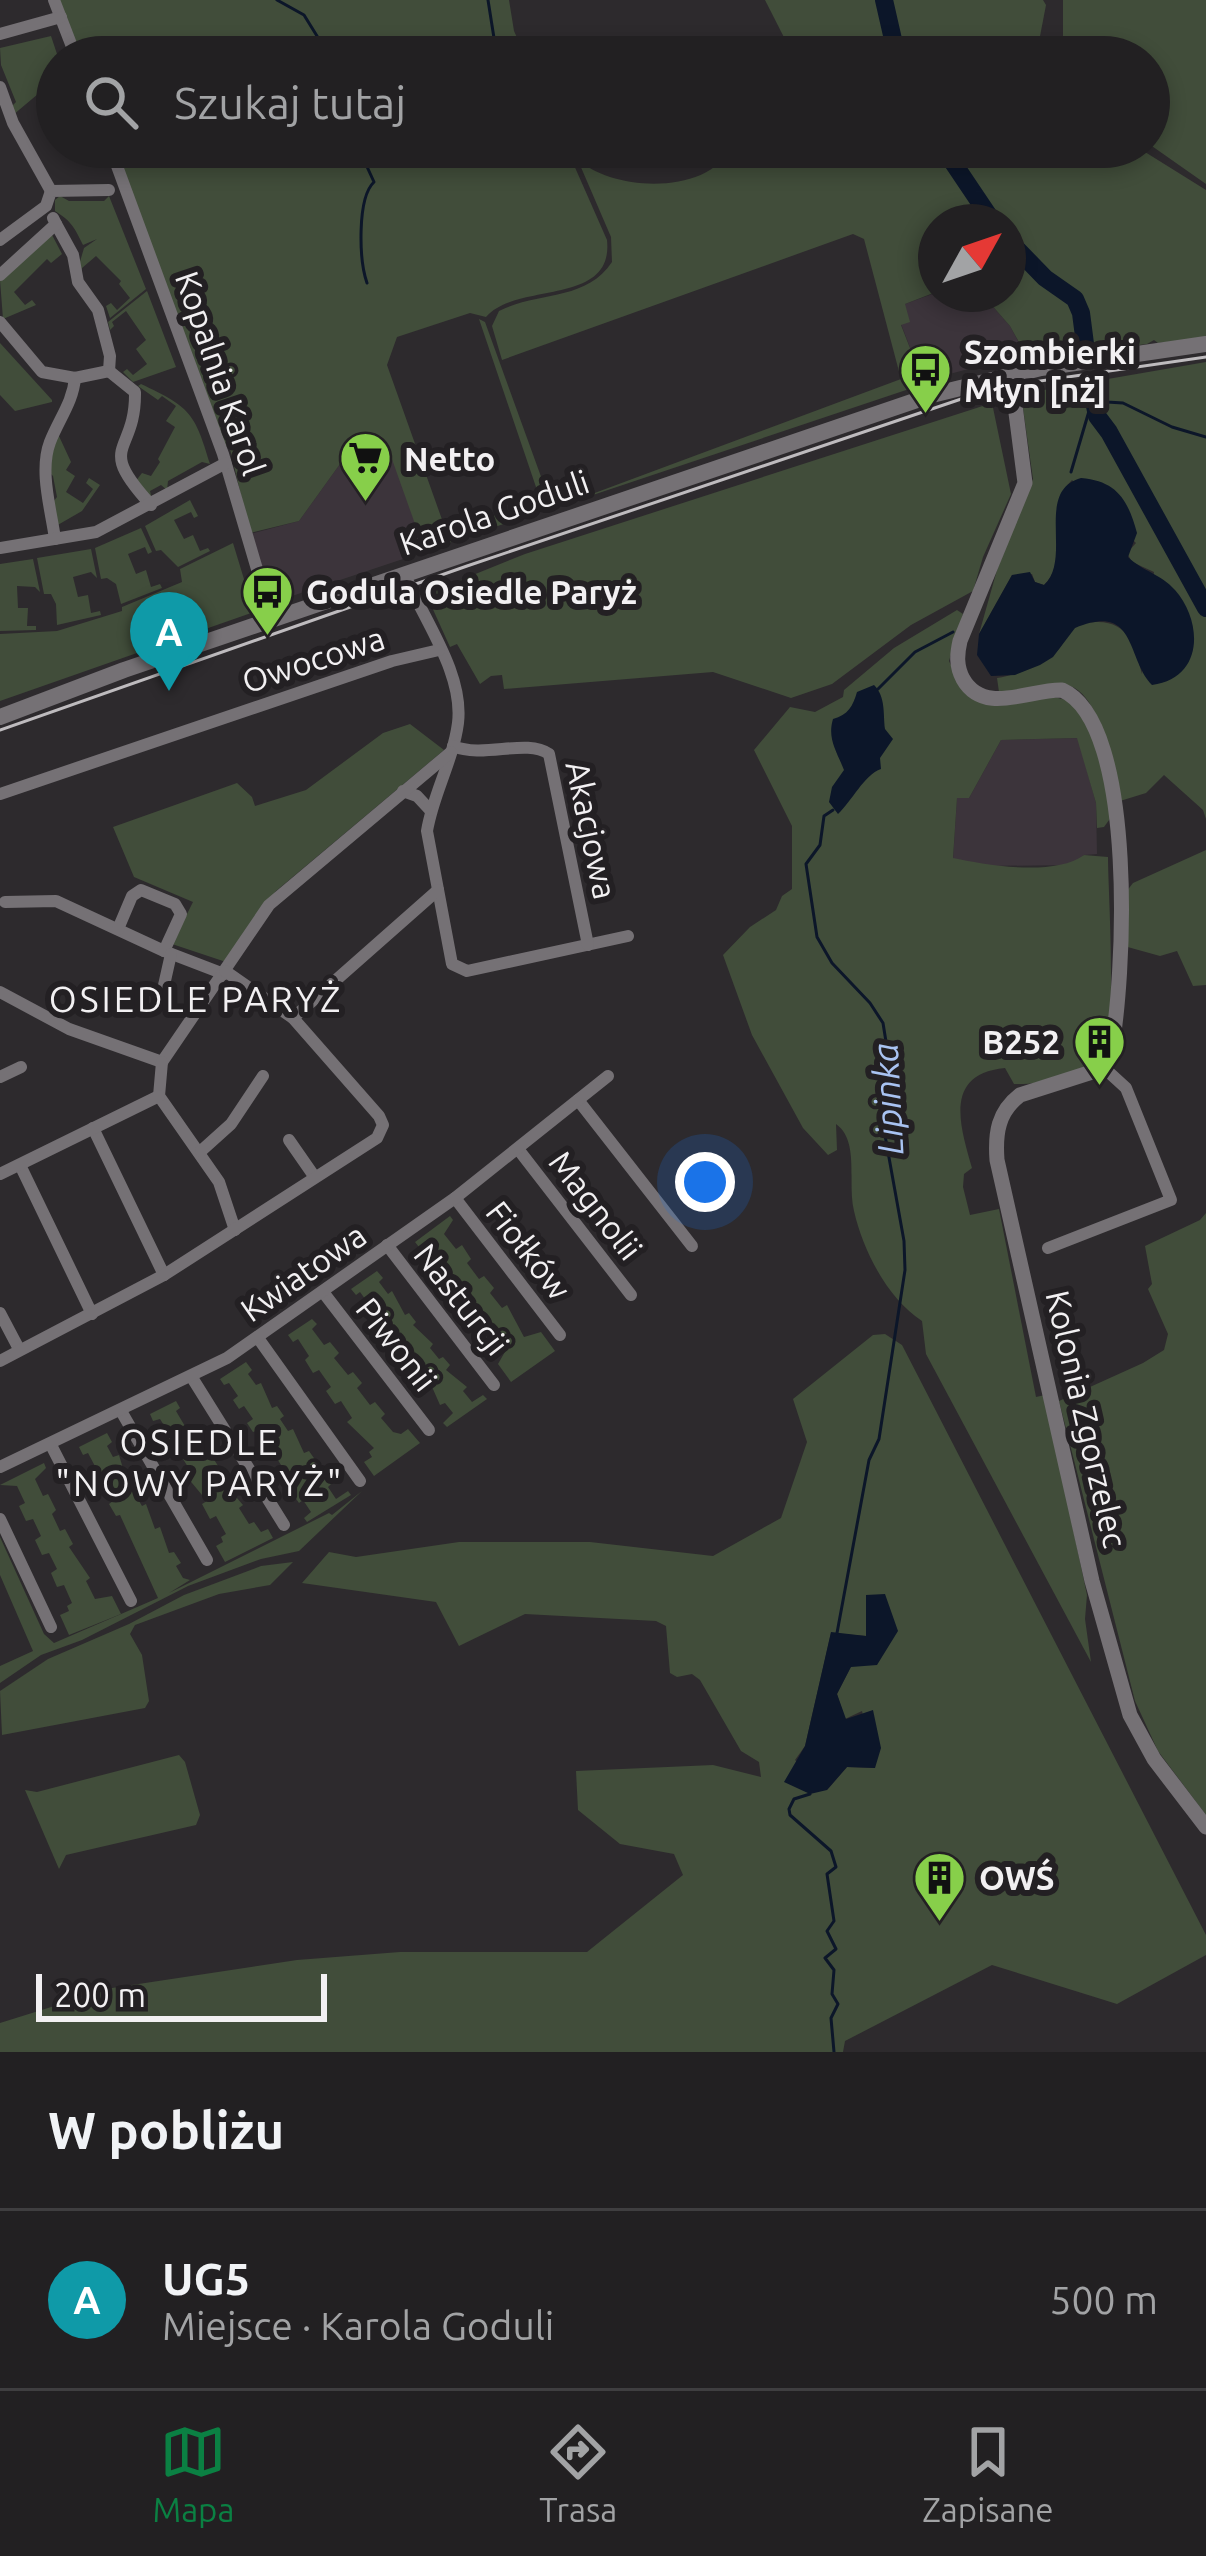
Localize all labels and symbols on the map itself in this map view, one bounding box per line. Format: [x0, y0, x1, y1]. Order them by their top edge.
north arrow [918, 204, 1026, 312]
street label: Kopalnia Karol [169, 266, 273, 480]
place label: Szombierki Młyn [nż] [964, 333, 1136, 408]
bus stop icon: Szombierki Młyn [nż] [897, 342, 953, 416]
supermarket icon: Netto [337, 430, 393, 504]
place label: Netto [404, 440, 495, 477]
street label: Karola Goduli [394, 462, 594, 562]
bus stop icon: Godula Osiedle Paryż [239, 563, 295, 637]
place label: Godula Osiedle Paryż [306, 573, 637, 610]
pin: A [130, 592, 208, 691]
street label: Owocowa [237, 619, 389, 699]
street label: Akacjowa [559, 758, 625, 902]
district label: OSIEDLE PARYŻ [49, 978, 343, 1019]
building icon: B252 [1071, 1013, 1127, 1087]
place label: B252 [982, 1023, 1060, 1060]
water label: Lipinka [864, 1042, 910, 1156]
street label: Magnolii [542, 1143, 650, 1267]
your location [675, 1152, 735, 1212]
street label: Fiołków [479, 1194, 579, 1306]
street label: Kwiatowa [233, 1216, 373, 1328]
street label: Nasturcji [407, 1236, 517, 1362]
street label: Kolonia Zgorzelec [1039, 1287, 1135, 1551]
street label: Piwonii [349, 1290, 445, 1398]
district label: OSIEDLE "NOWY PARYŻ" [56, 1421, 344, 1503]
building icon: OWŚ [912, 1849, 968, 1923]
place label: OWŚ [979, 1858, 1055, 1896]
scale bar [36, 1968, 327, 2021]

